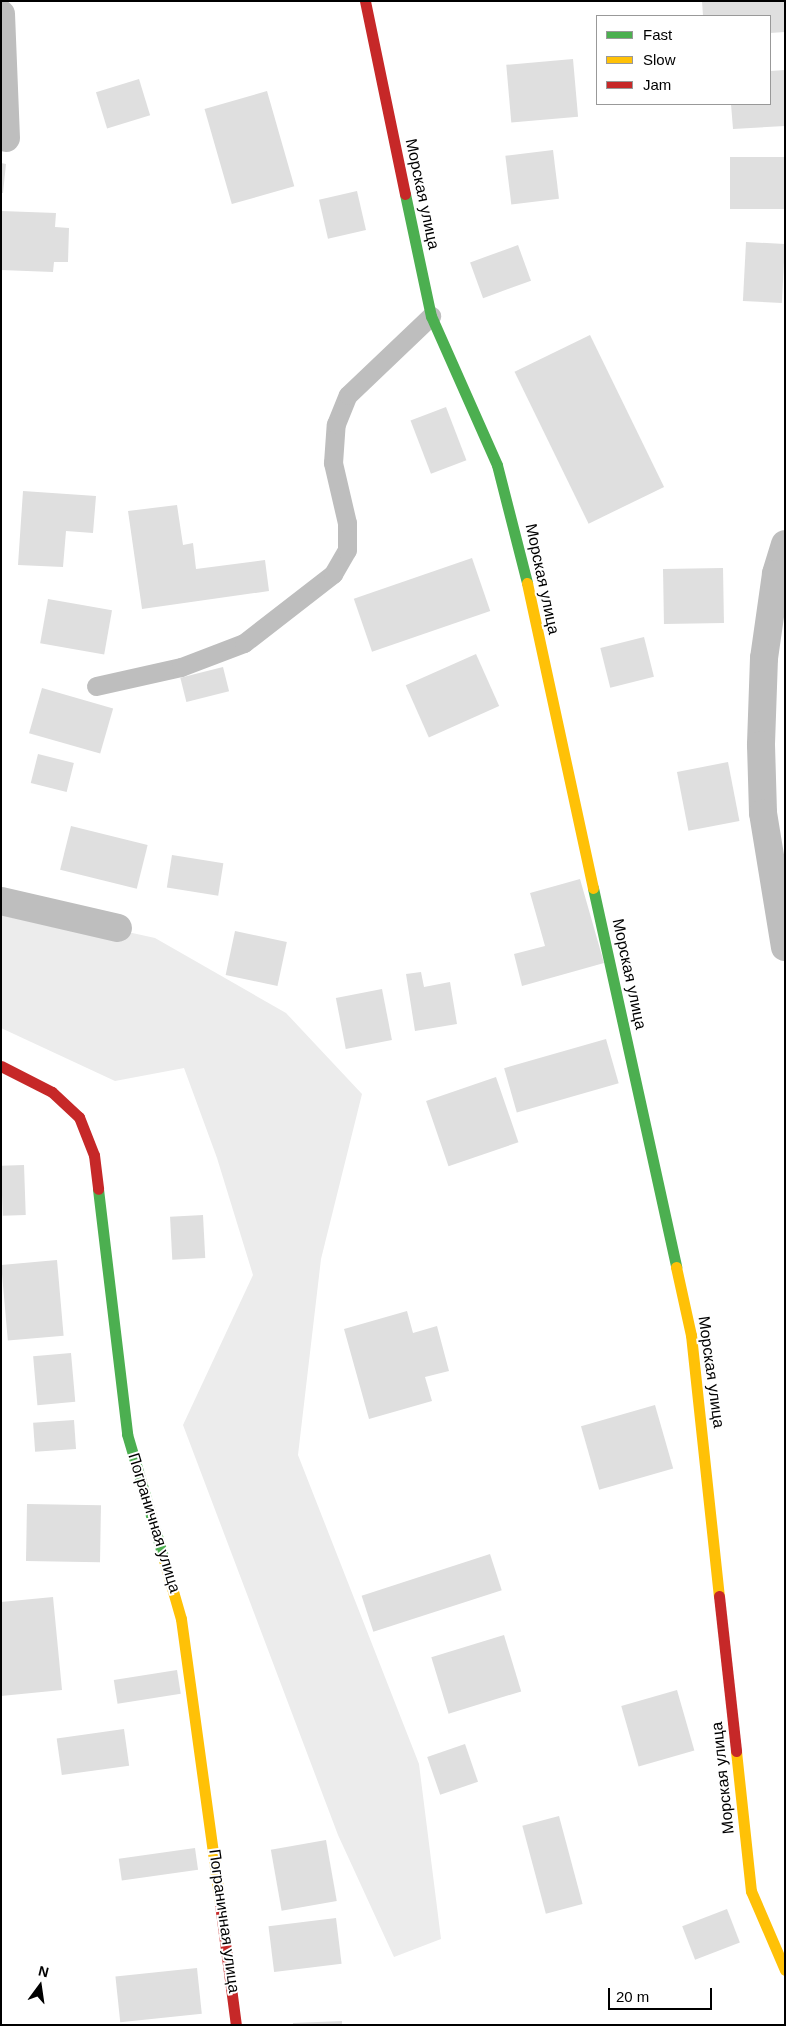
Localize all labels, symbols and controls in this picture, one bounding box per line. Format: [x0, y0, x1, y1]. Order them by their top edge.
legend [596, 15, 771, 105]
text: Fast [643, 26, 672, 43]
text: Slow [643, 51, 676, 68]
text: Jam [643, 76, 671, 93]
street label: Морская улица [401, 137, 443, 251]
street label: Морская улица [521, 522, 563, 636]
street label: Морская улица [608, 917, 650, 1031]
street label: Морская улица [694, 1315, 728, 1429]
street label: Пограничная улица [124, 1451, 184, 1595]
street label: Морская улица [708, 1721, 738, 1835]
street label: Пограничная улица [204, 1848, 244, 1994]
north arrow [15, 1961, 65, 2011]
text: N [37, 1962, 50, 1980]
scale bar [611, 1978, 715, 2010]
text: 20 m [616, 1988, 649, 2005]

